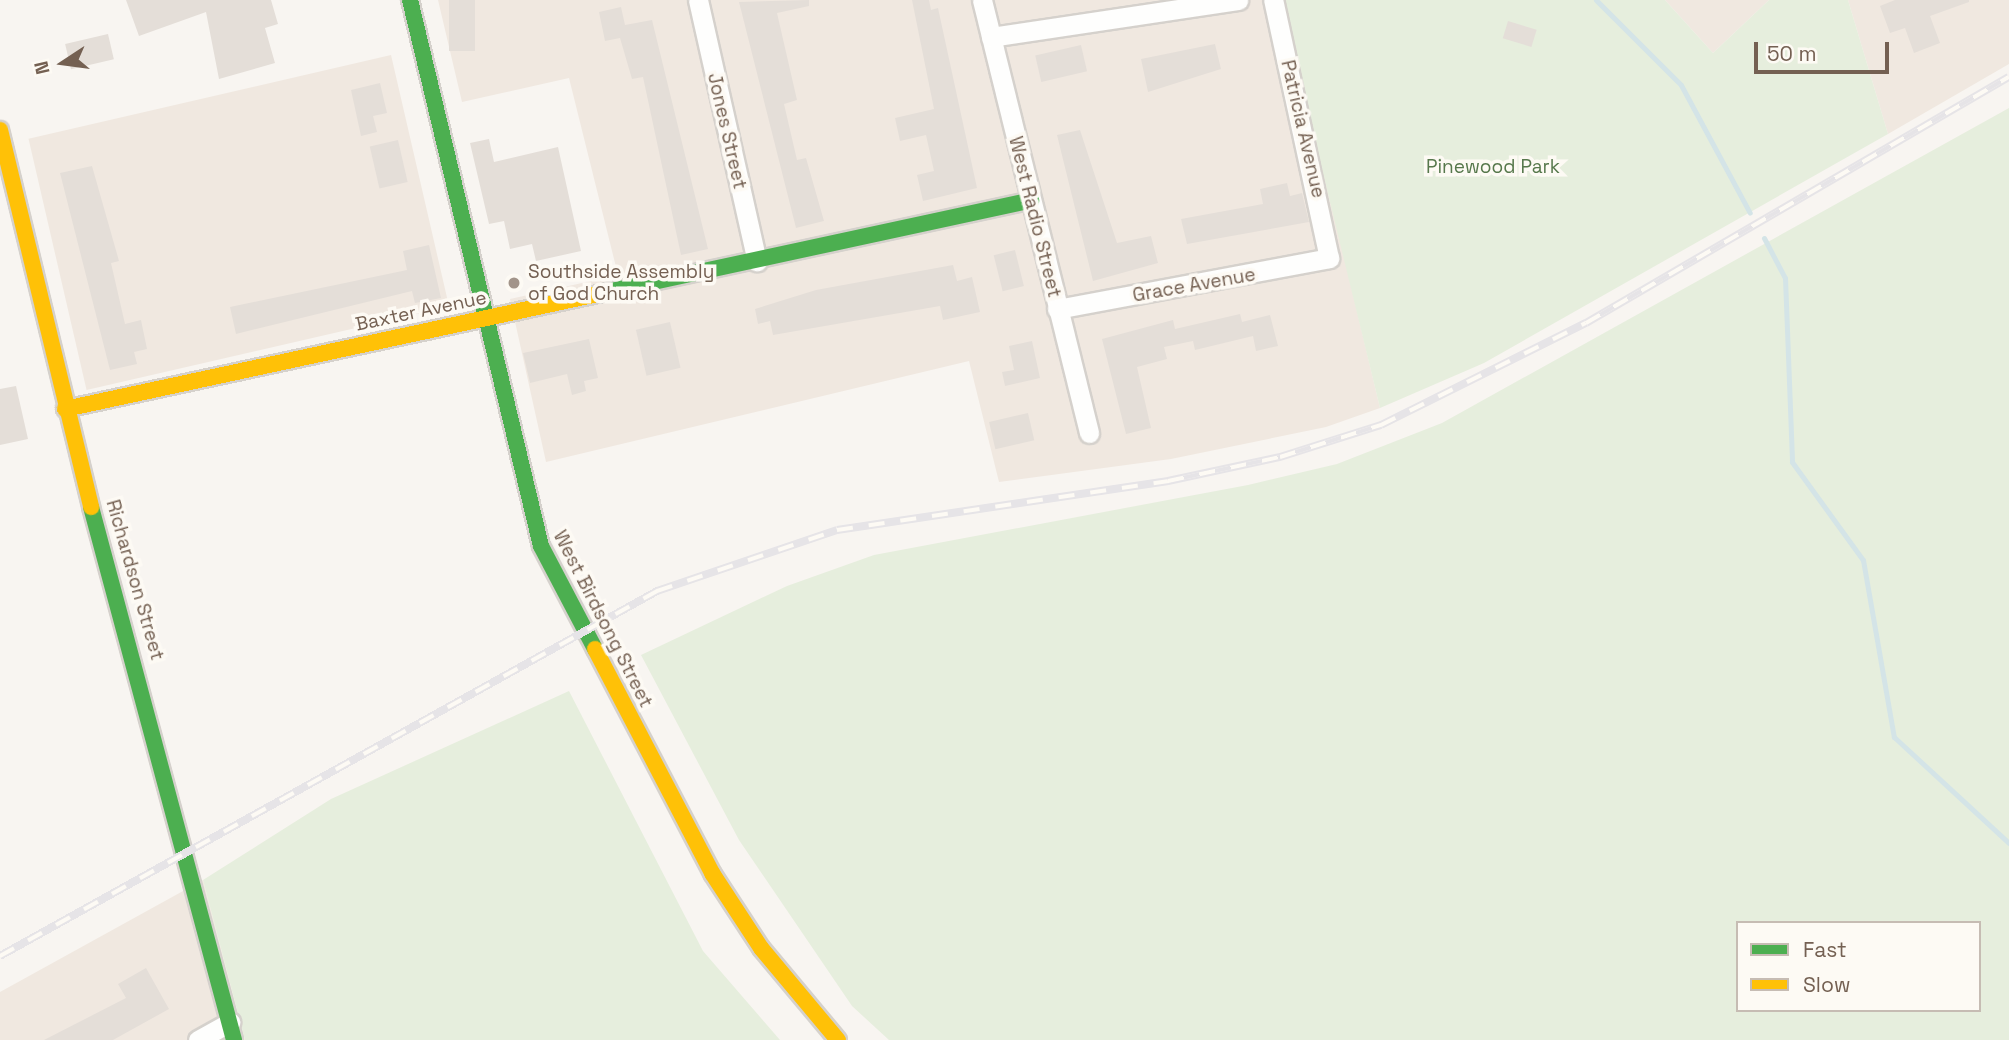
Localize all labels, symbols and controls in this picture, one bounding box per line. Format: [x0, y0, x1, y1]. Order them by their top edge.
north arrow [28, 28, 98, 98]
scale bar [1757, 28, 1892, 72]
text: 50 m [1767, 40, 1817, 67]
street label: Patricia Avenue [1276, 58, 1330, 200]
text: N [28, 59, 56, 77]
street label: Jones Street [703, 71, 751, 191]
street label: West Radio Street [1004, 134, 1066, 300]
park label: Pinewood Park [1426, 156, 1560, 178]
place label: Southside Assembly of God Church [528, 261, 715, 305]
street label: Grace Avenue [1131, 263, 1257, 307]
marker: Southside Assembly of God Church [506, 275, 522, 291]
street label: Baxter Avenue [353, 286, 489, 336]
street label: Richardson Street [101, 497, 169, 663]
street label: West Birdsong Street [548, 527, 658, 711]
legend [1736, 921, 1981, 1012]
text: Fast [1803, 936, 1847, 963]
text: Slow [1803, 971, 1851, 998]

